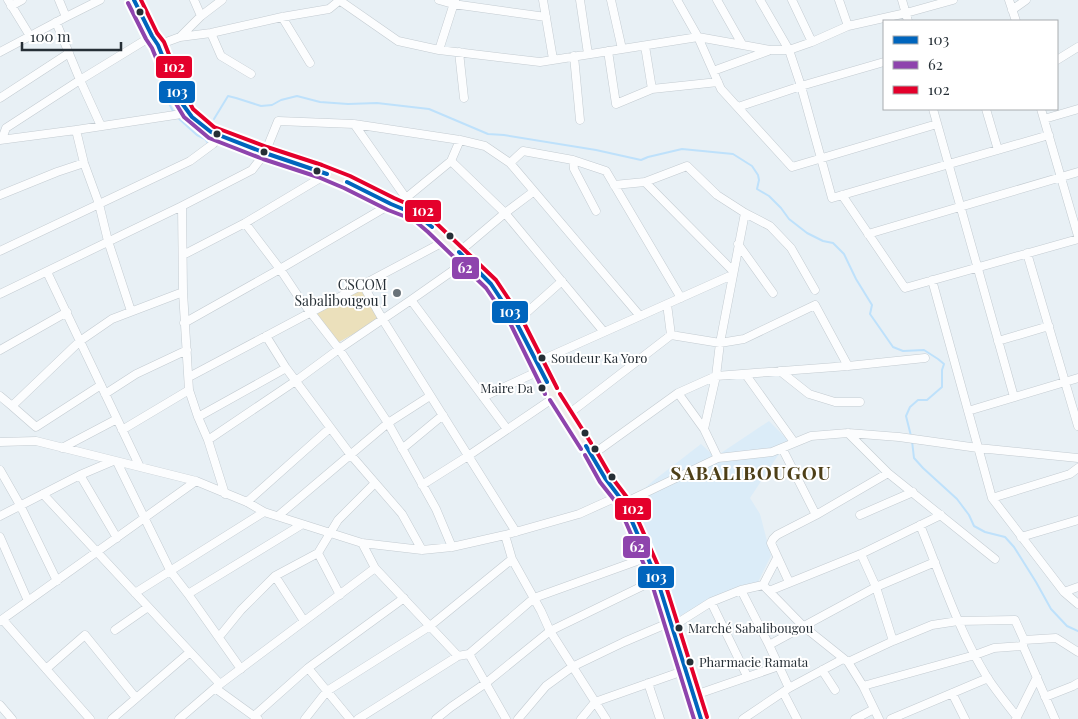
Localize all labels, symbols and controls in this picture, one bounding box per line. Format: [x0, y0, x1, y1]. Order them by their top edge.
unlabelled marker [135, 7, 145, 17]
scale bar [22, 20, 121, 52]
legend [883, 20, 1058, 110]
text: 100 m [30, 26, 71, 46]
text: 103 [928, 29, 950, 49]
text: 62 [928, 54, 943, 74]
line badge: 102 [155, 55, 193, 79]
text: 102 [163, 57, 185, 76]
text: 102 [928, 79, 950, 99]
line badge: 103 [158, 80, 196, 104]
text: 103 [166, 82, 188, 101]
unlabelled marker [212, 129, 222, 139]
unlabelled marker [259, 147, 269, 157]
unlabelled marker [312, 166, 322, 176]
line badge: 102 [404, 199, 442, 223]
text: 102 [412, 201, 434, 220]
unlabelled marker [445, 231, 455, 241]
line badge: 62 [451, 256, 480, 280]
text: 62 [457, 258, 473, 277]
place label: CSCOM Sabalibougou I [295, 275, 387, 310]
marker: CSCOM Sabalibougou I [391, 287, 403, 299]
line badge: 103 [491, 300, 529, 324]
text: 103 [499, 302, 521, 321]
place label: Soudeur Ka Yoro [551, 349, 647, 366]
marker: Soudeur Ka Yoro [537, 353, 547, 363]
place label: Maire Da [480, 379, 534, 396]
marker: Maire Da [537, 383, 547, 393]
unlabelled marker [580, 428, 590, 438]
unlabelled marker [590, 444, 600, 454]
district label: SABALIBOUGOU [670, 459, 832, 485]
unlabelled marker [607, 472, 617, 482]
line badge: 102 [614, 497, 652, 521]
text: 102 [622, 499, 644, 518]
line badge: 62 [622, 535, 651, 559]
text: 62 [629, 537, 645, 556]
line badge: 103 [637, 565, 675, 589]
text: 103 [645, 567, 667, 586]
place label: Marché Sabalibougou [688, 619, 814, 636]
marker: Marché Sabalibougou [674, 623, 684, 633]
place label: Pharmacie Ramata [699, 653, 809, 670]
marker: Pharmacie Ramata [685, 657, 695, 667]

